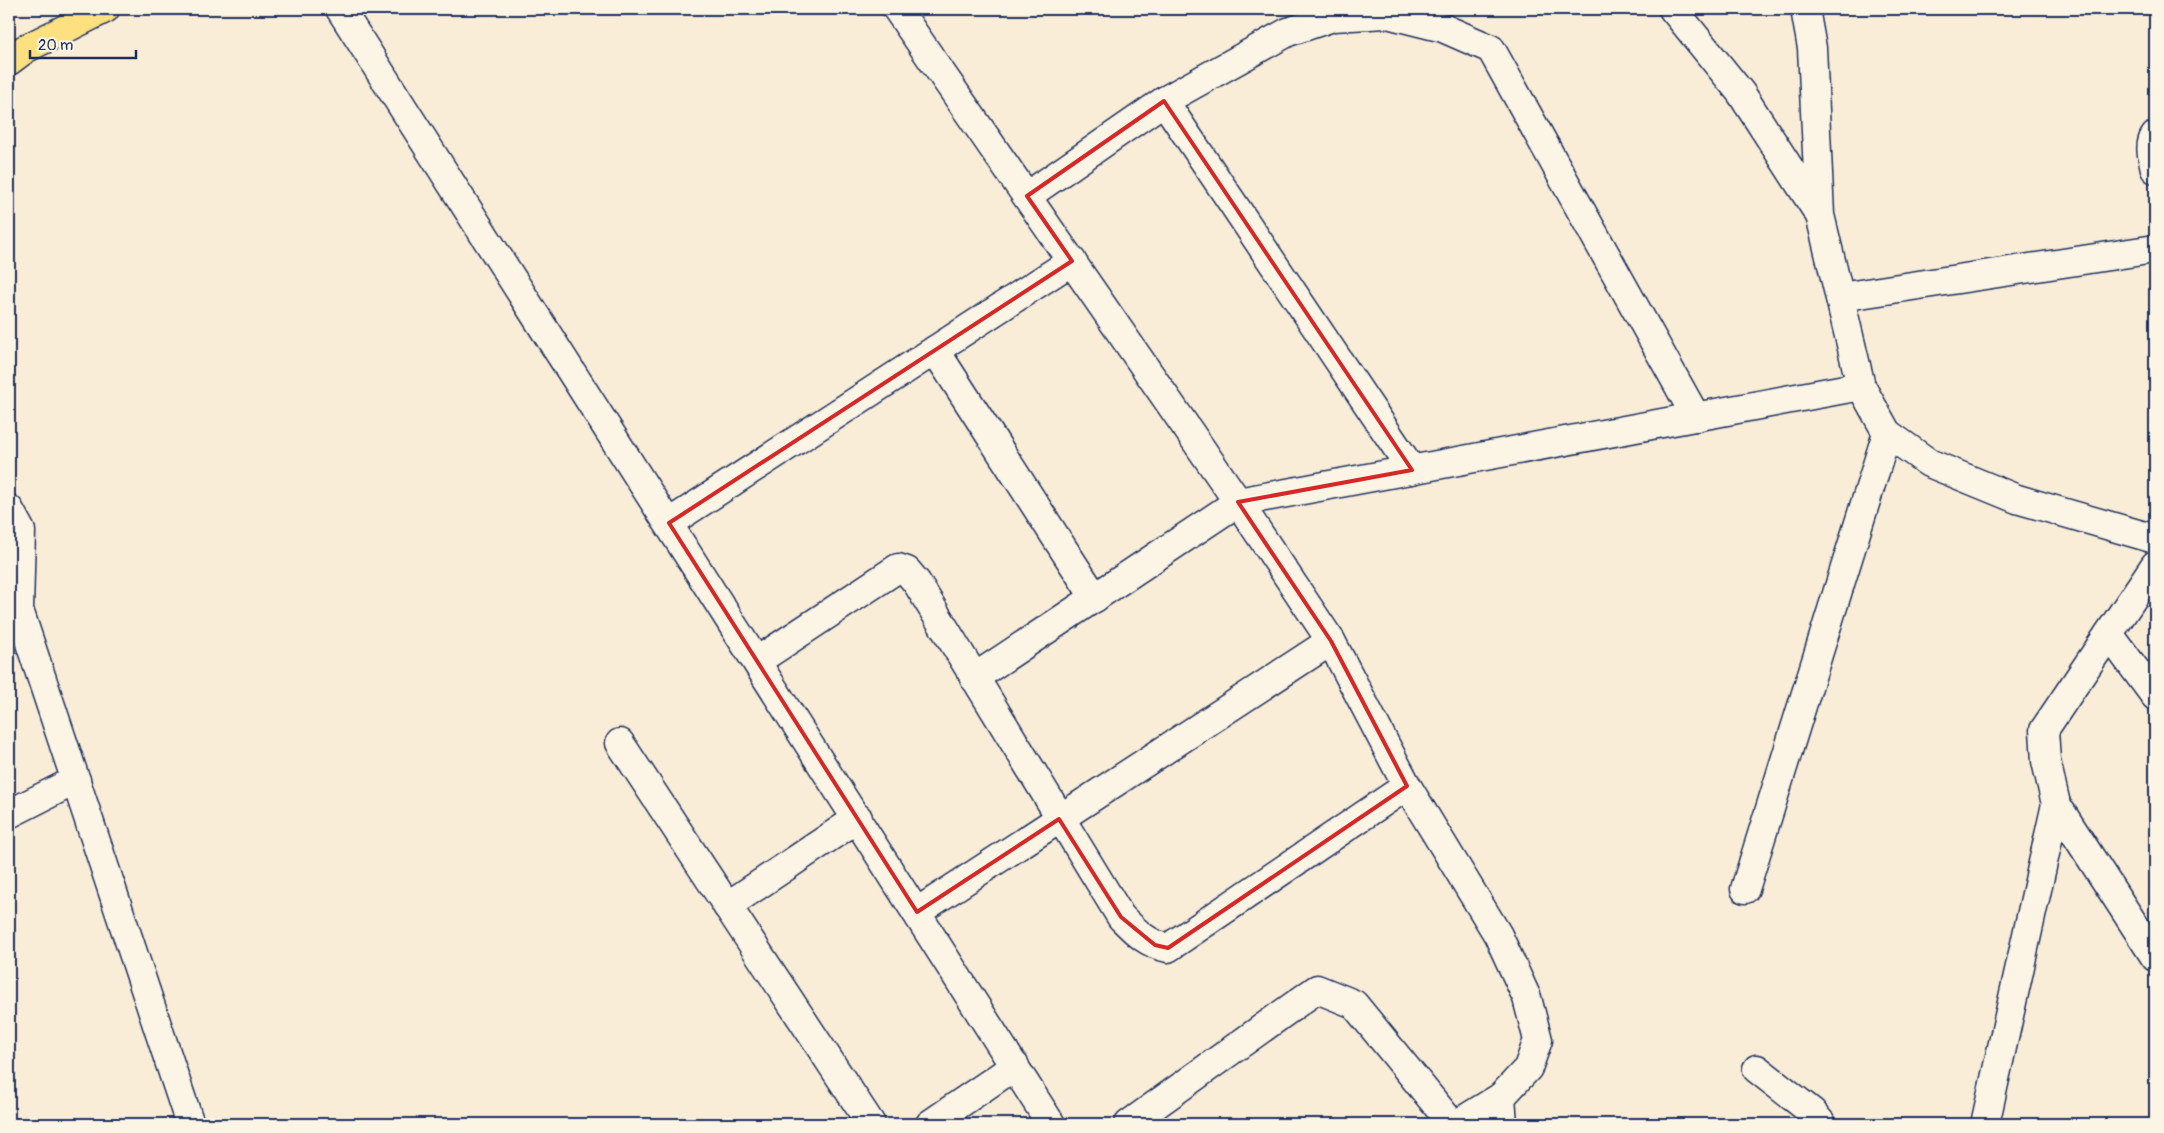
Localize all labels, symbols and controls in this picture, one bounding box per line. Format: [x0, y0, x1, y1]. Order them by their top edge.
scale bar [30, 28, 136, 60]
text: 20 m [38, 36, 73, 55]

